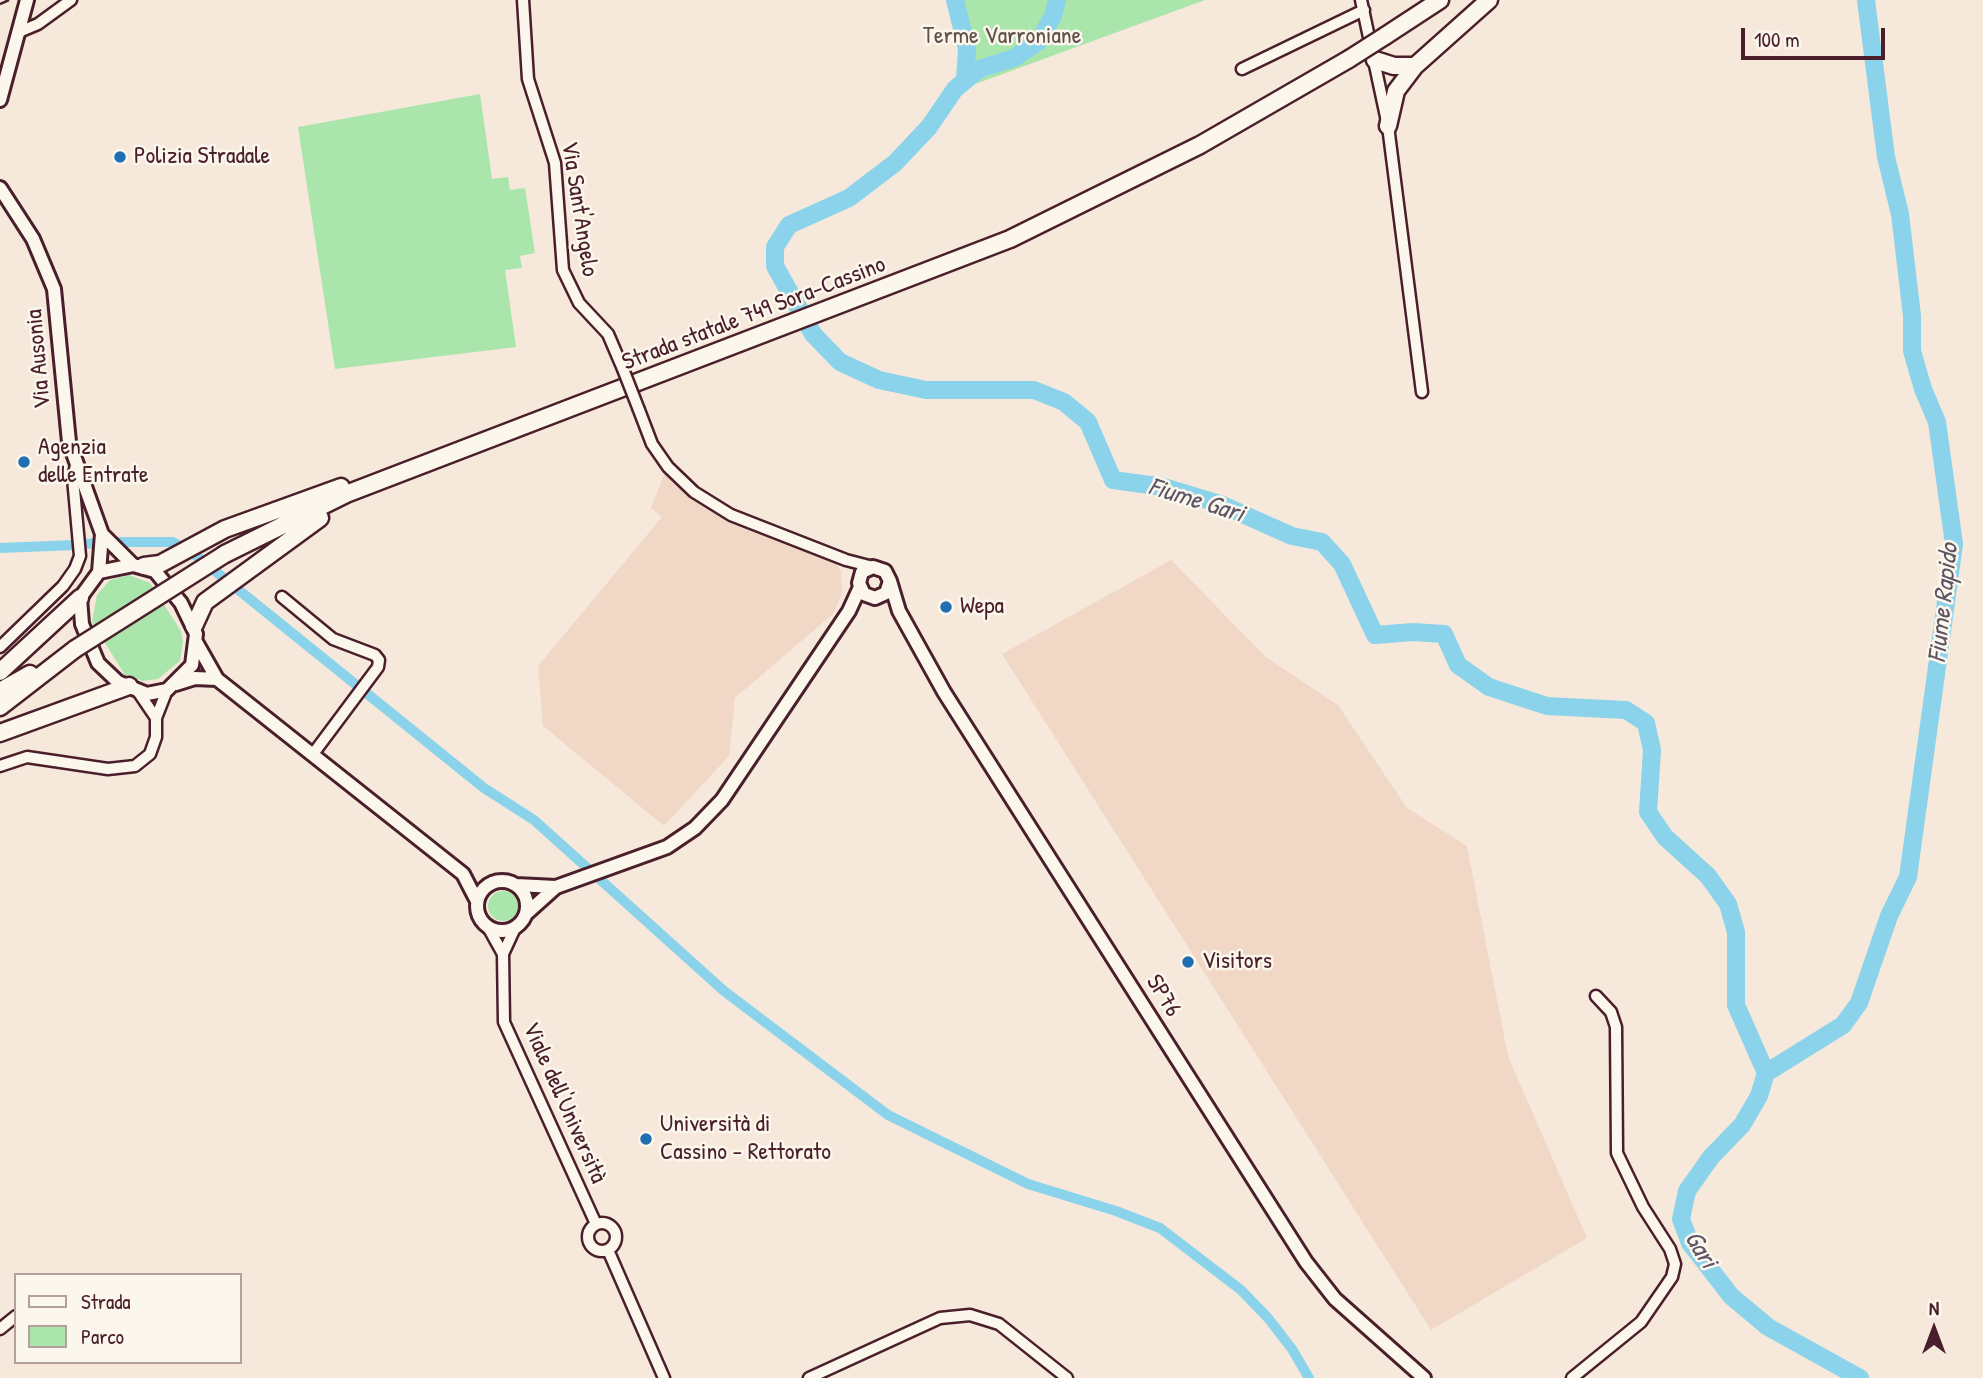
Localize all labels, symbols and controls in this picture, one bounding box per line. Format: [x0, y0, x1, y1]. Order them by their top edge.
scale bar [1745, 14, 1888, 58]
park label: Terme Varroniane [923, 23, 1081, 51]
text: 100 m [1754, 25, 1800, 54]
street label: Via Sant'Angelo [554, 140, 604, 278]
place label: Polizia Stradale [134, 143, 270, 171]
marker: Polizia Stradale [112, 149, 128, 165]
street label: Strada statale 749 Sora-Cassino [618, 250, 890, 378]
street label: Via Ausonia [20, 308, 58, 410]
place label: Agenzia delle Entrate [38, 434, 148, 490]
marker: Agenzia delle Entrate [16, 454, 32, 470]
water label: Fiume Gari [1144, 472, 1248, 530]
water label: Fiume Rapido [1922, 542, 1966, 664]
place label: Wepa [960, 593, 1004, 621]
marker: Wepa [938, 599, 954, 615]
place label: Visitors [1202, 948, 1272, 976]
marker: Visitors [1180, 954, 1196, 970]
street label: SP76 [1139, 970, 1187, 1022]
street label: Viale dell'Università [516, 1018, 612, 1188]
place label: Università di Cassino - Rettorato [660, 1111, 831, 1167]
marker: Università di Cassino - Rettorato [638, 1131, 654, 1147]
water label: Gari [1677, 1225, 1723, 1275]
legend [14, 1273, 242, 1364]
text: Strada [81, 1287, 131, 1316]
north arrow [1899, 1294, 1969, 1364]
text: N [1929, 1295, 1939, 1321]
text: Parco [81, 1322, 124, 1351]

